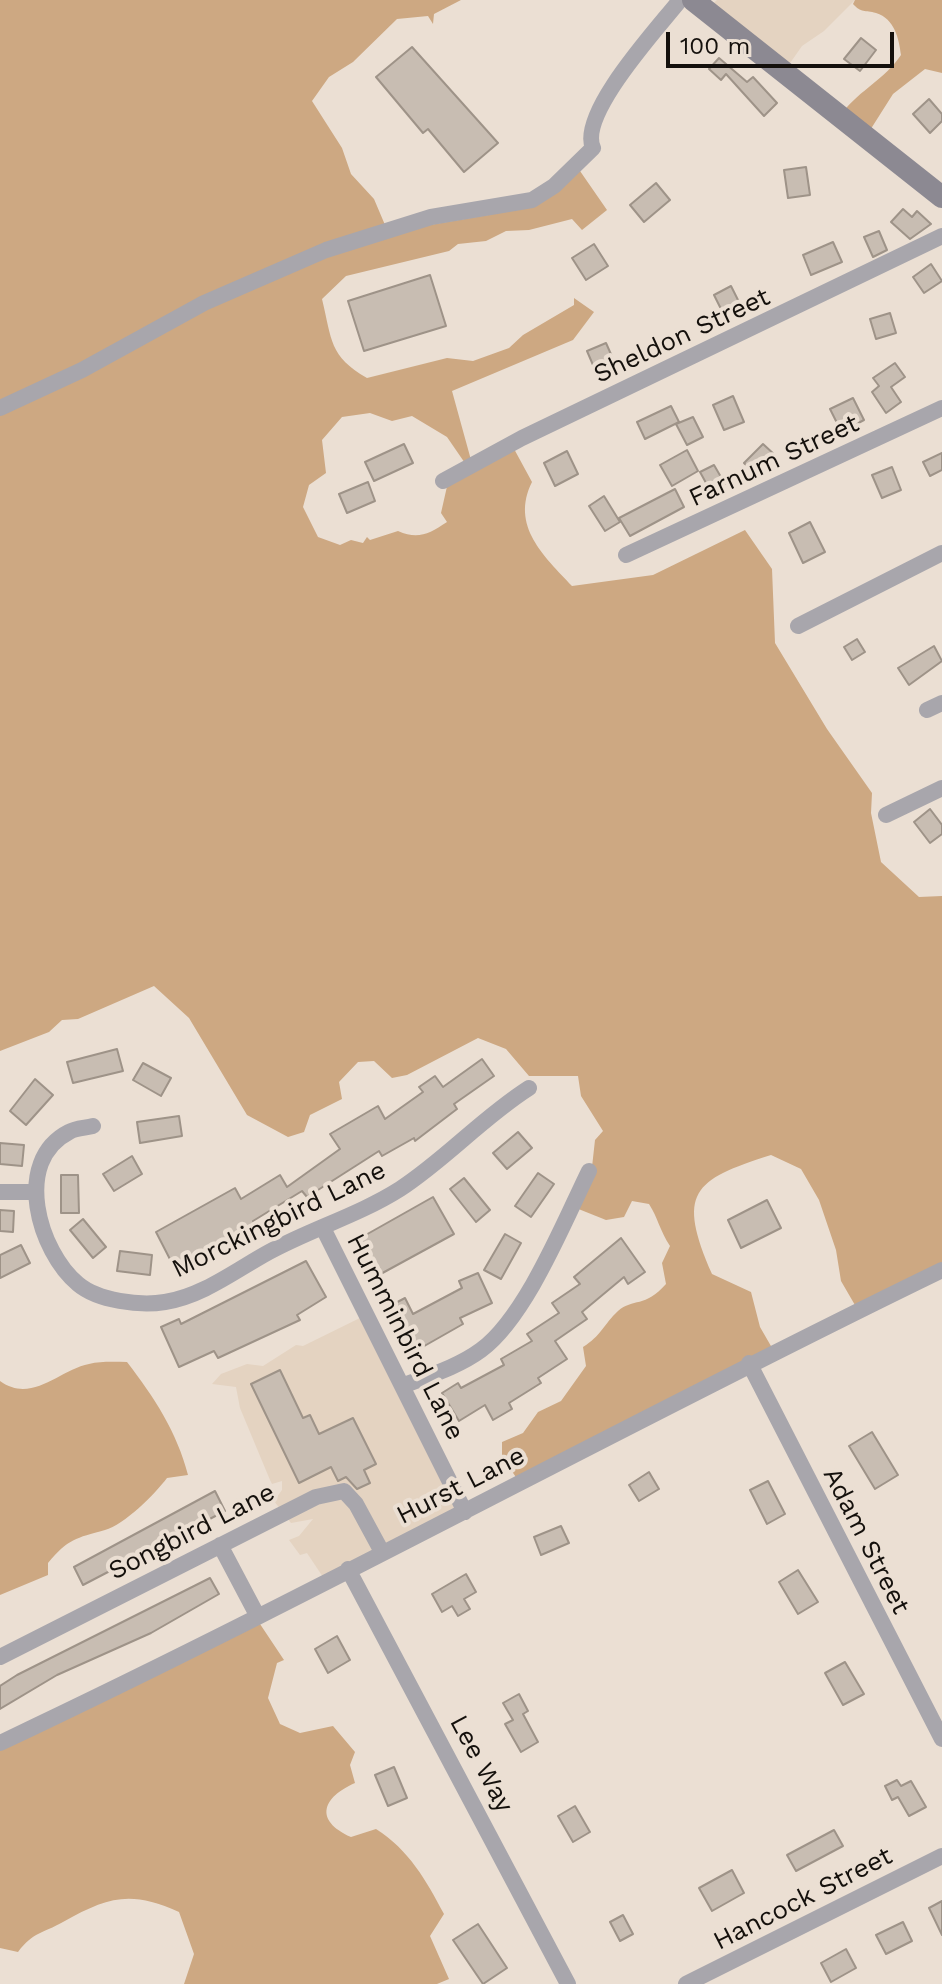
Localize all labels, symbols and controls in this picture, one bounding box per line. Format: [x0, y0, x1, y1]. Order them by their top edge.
scale bar [670, 16, 898, 66]
text: 100 m [680, 32, 750, 60]
street label: Sheldon Street [589, 282, 775, 390]
street label: Farnum Street [684, 408, 864, 514]
street label: Morckingbird Lane [167, 1155, 391, 1285]
street label: Humminbird Lane [339, 1229, 471, 1445]
street label: Hurst Lane [392, 1440, 530, 1532]
street label: Adam Street [816, 1463, 916, 1619]
street label: Songbird Lane [104, 1477, 280, 1587]
street label: Lee Way [442, 1710, 520, 1818]
street label: Hancock Street [708, 1841, 898, 1957]

